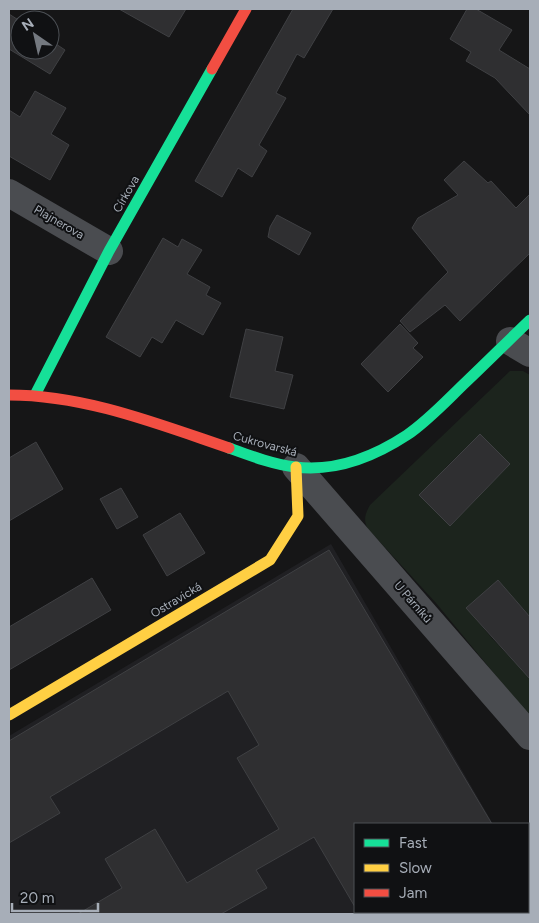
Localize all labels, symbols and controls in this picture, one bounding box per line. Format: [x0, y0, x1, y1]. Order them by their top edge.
north arrow [10, 10, 60, 60]
text: N [19, 15, 37, 35]
street label: Církova [110, 173, 142, 215]
street label: Plajnerova [32, 202, 86, 242]
street label: Cukrovarská [231, 429, 299, 459]
street label: U Párníků [391, 578, 435, 626]
street label: Ostravická [148, 579, 204, 621]
legend [354, 823, 529, 913]
text: Fast [399, 834, 428, 852]
text: Slow [399, 859, 432, 877]
scale bar [12, 880, 99, 912]
text: Jam [399, 884, 427, 902]
text: 20 m [20, 889, 54, 907]

